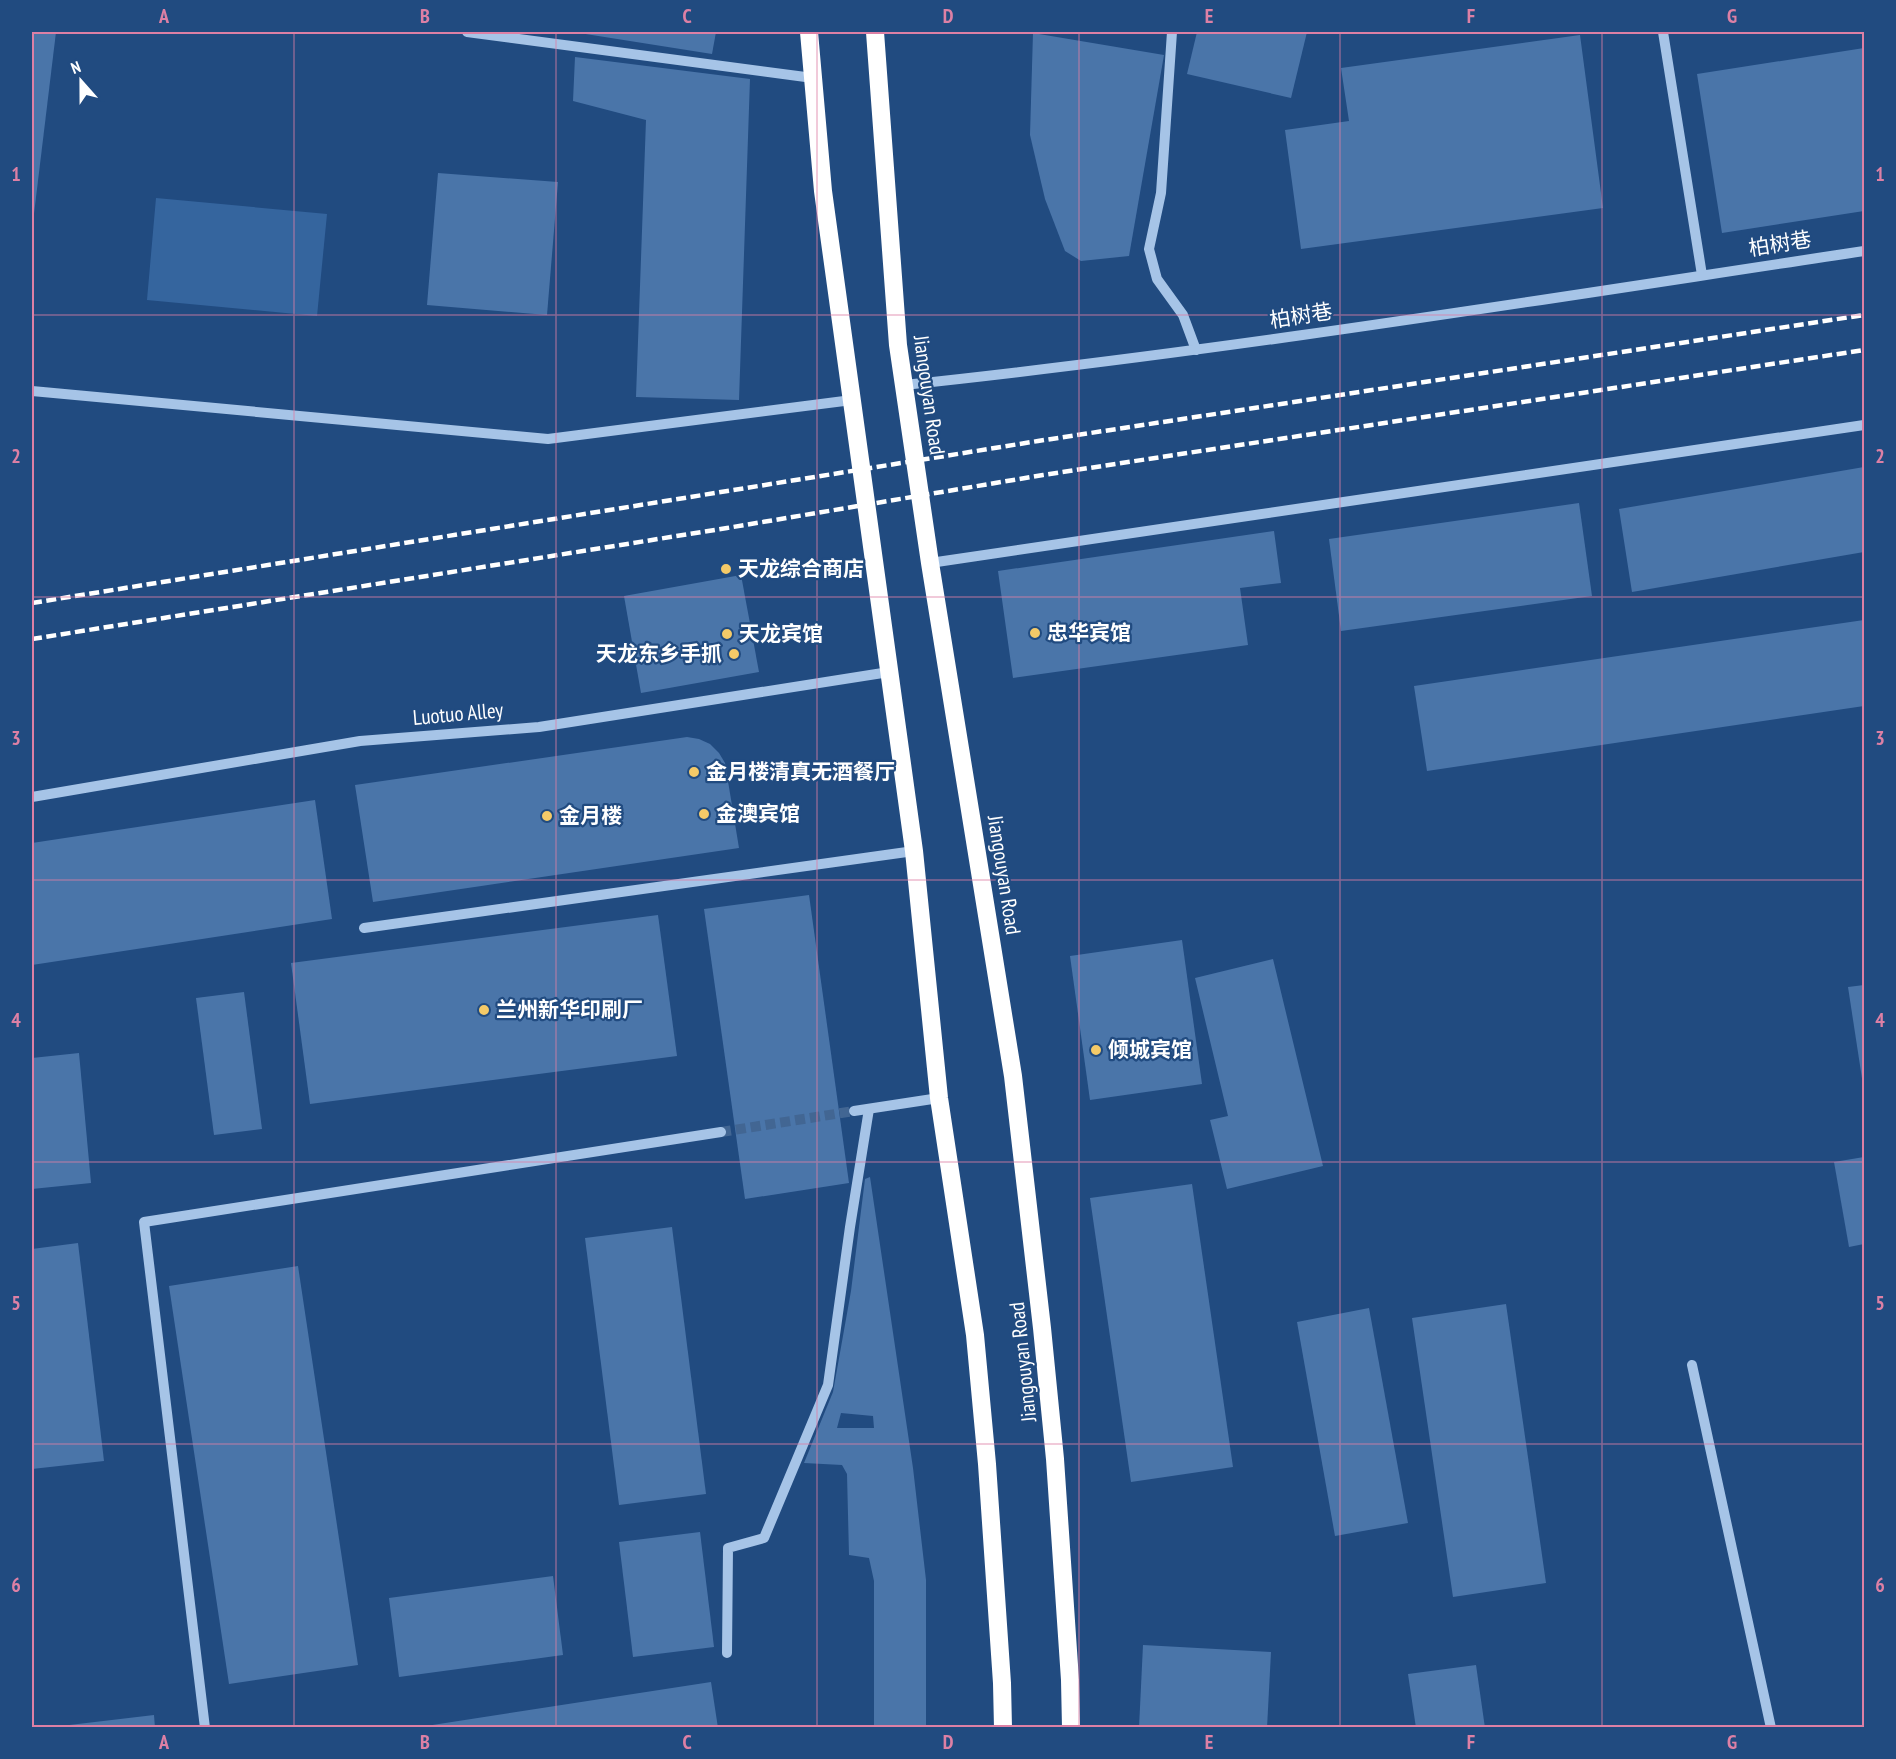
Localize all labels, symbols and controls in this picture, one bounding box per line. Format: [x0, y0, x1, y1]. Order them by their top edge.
text: A [158, 3, 170, 29]
text: B [420, 3, 430, 29]
text: C [682, 3, 692, 29]
text: D [943, 3, 954, 29]
text: E [1205, 3, 1213, 29]
text: F [1467, 3, 1475, 29]
text: G [1727, 3, 1737, 29]
north arrow [51, 51, 111, 111]
text: N [68, 56, 83, 78]
text: 1 [11, 161, 21, 187]
text: 1 [1875, 161, 1885, 187]
street label: 柏树巷 [1747, 225, 1813, 262]
street label: 柏树巷 [1268, 297, 1334, 334]
street label: Jiangouyan Road [908, 332, 951, 456]
text: 2 [11, 443, 21, 469]
text: 2 [1875, 443, 1885, 469]
place label: 天龙综合商店 [738, 555, 864, 582]
marker: 天龙综合商店 [719, 562, 733, 576]
place label: 忠华宾馆 [1047, 619, 1131, 646]
place label: 天龙宾馆 [739, 620, 823, 647]
marker: 忠华宾馆 [1028, 626, 1042, 640]
marker: 天龙宾馆 [720, 627, 734, 641]
place label: 天龙东乡手抓 [596, 640, 722, 667]
marker: 天龙东乡手抓 [727, 647, 741, 661]
street label: Luotuo Alley [412, 696, 504, 731]
text: 3 [11, 725, 21, 751]
text: 3 [1875, 725, 1885, 751]
place label: 金月楼清真无酒餐厅 [706, 758, 895, 785]
marker: 金月楼清真无酒餐厅 [687, 765, 701, 779]
place label: 金澳宾馆 [716, 800, 800, 827]
place label: 金月楼 [559, 802, 622, 829]
marker: 金澳宾馆 [697, 807, 711, 821]
marker: 金月楼 [540, 809, 554, 823]
street label: Jiangouyan Road [982, 812, 1027, 936]
place label: 兰州新华印刷厂 [496, 996, 643, 1023]
marker: 兰州新华印刷厂 [477, 1003, 491, 1017]
text: 4 [11, 1007, 21, 1033]
text: 4 [1875, 1007, 1885, 1033]
place label: 倾城宾馆 [1108, 1036, 1192, 1063]
marker: 倾城宾馆 [1089, 1043, 1103, 1057]
text: 5 [11, 1290, 21, 1316]
text: 5 [1875, 1290, 1885, 1316]
street label: Jiangouyan Road [1003, 1301, 1042, 1424]
text: 6 [11, 1572, 21, 1598]
text: 6 [1875, 1572, 1885, 1598]
text: A [158, 1729, 170, 1755]
text: B [420, 1729, 430, 1755]
text: C [682, 1729, 692, 1755]
text: D [943, 1729, 954, 1755]
text: E [1205, 1729, 1213, 1755]
text: F [1467, 1729, 1475, 1755]
text: G [1727, 1729, 1737, 1755]

